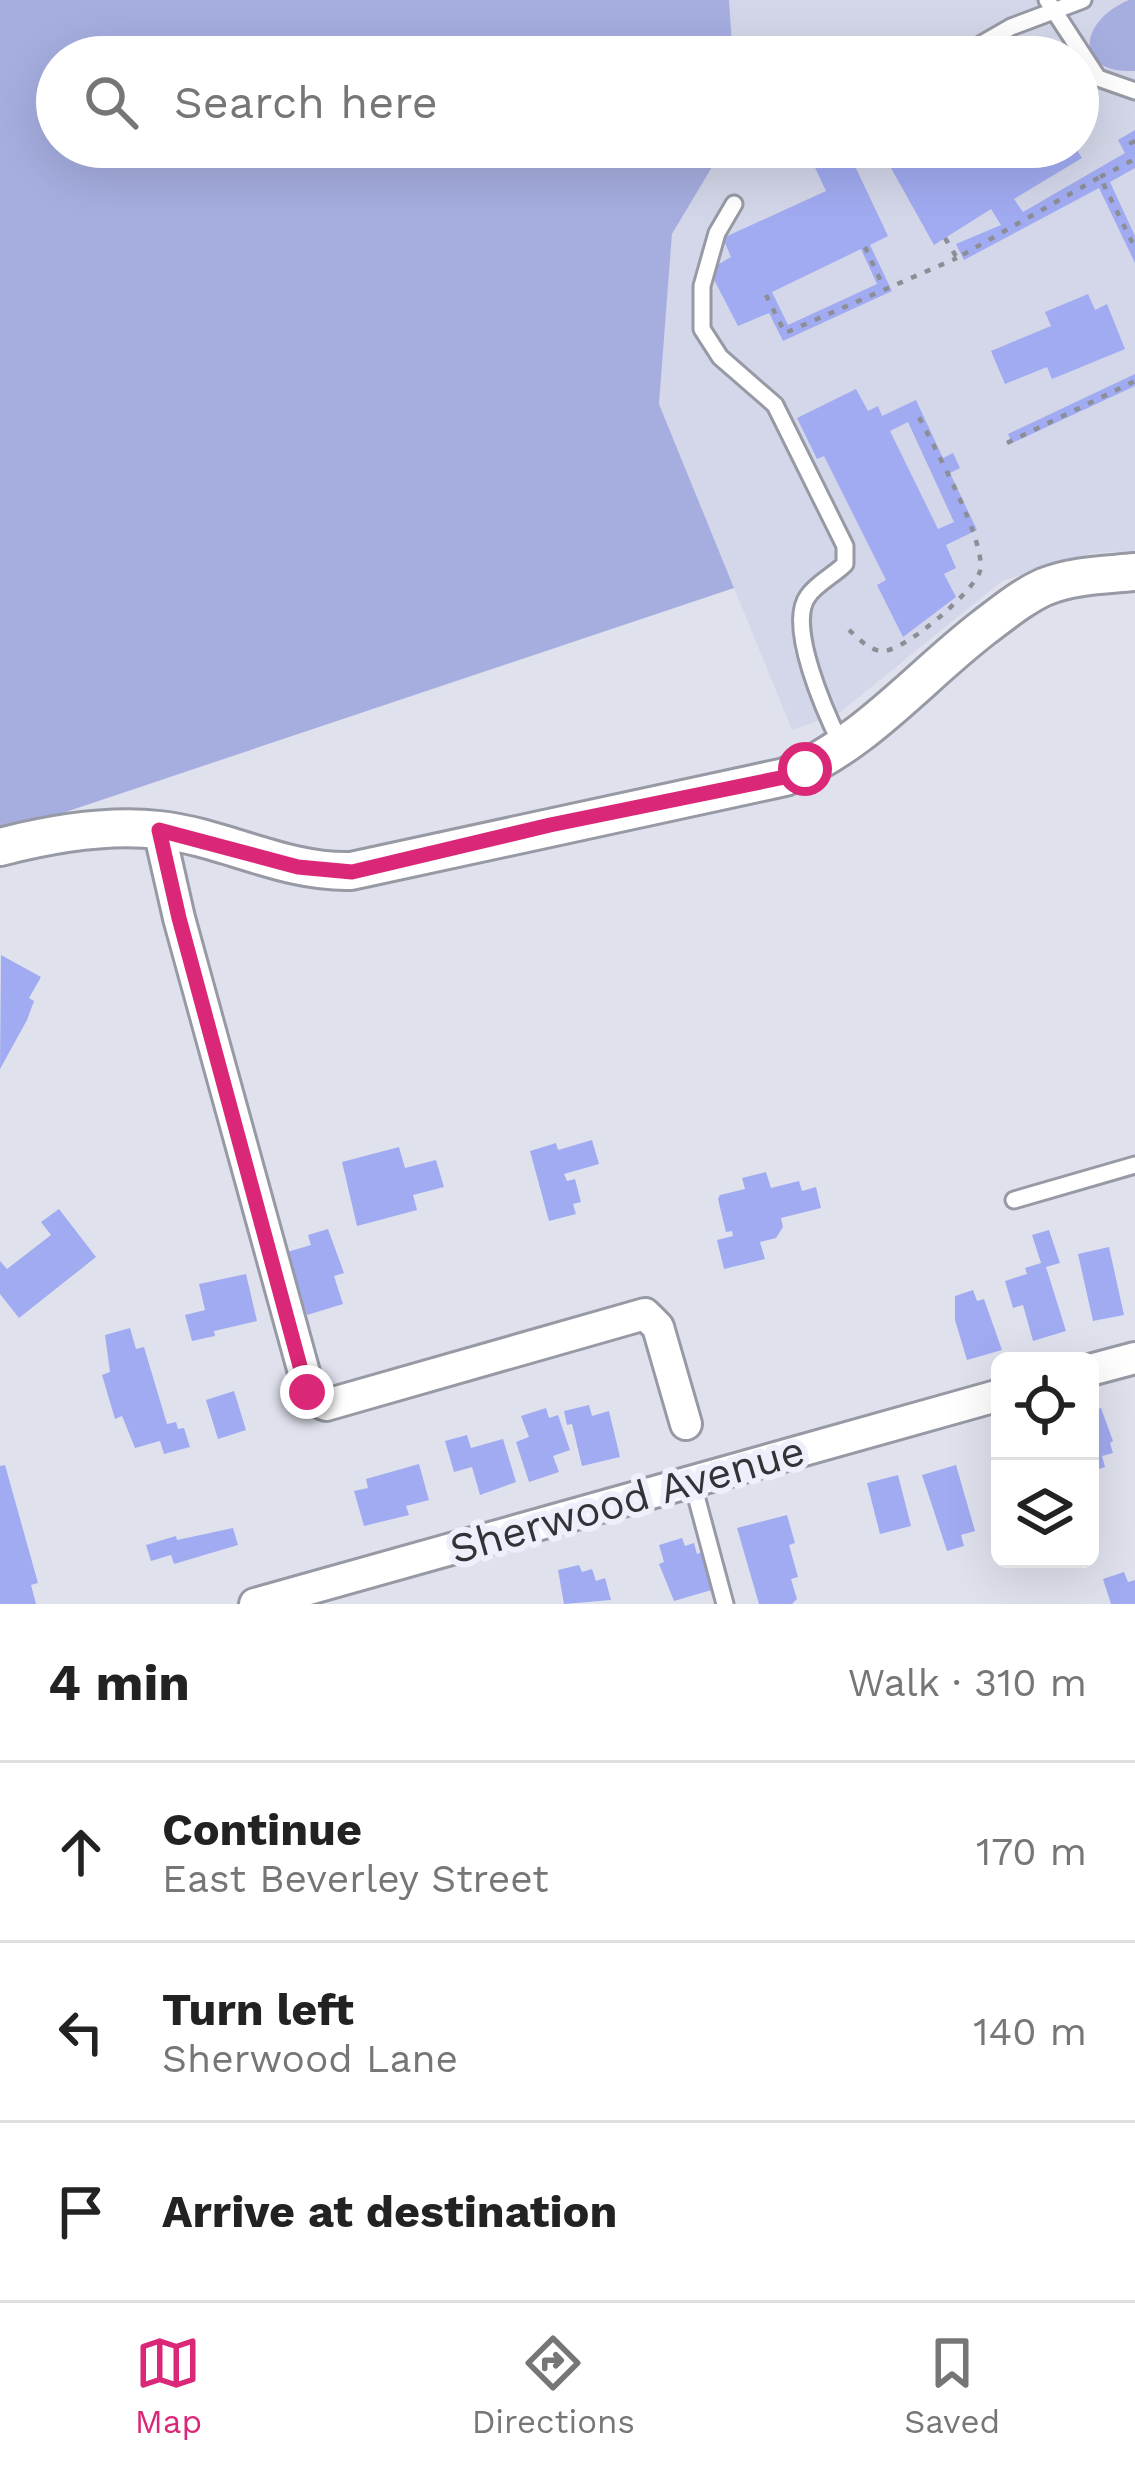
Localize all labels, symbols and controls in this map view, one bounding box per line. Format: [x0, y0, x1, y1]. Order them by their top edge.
search box [36, 36, 1099, 168]
icon: search [78, 69, 144, 135]
text: Search here [174, 76, 438, 129]
route start [778, 742, 832, 796]
map controls [991, 1352, 1099, 1568]
button: locate [991, 1352, 1099, 1460]
route end [280, 1365, 334, 1419]
street label: Sherwood Avenue [444, 1425, 810, 1574]
button: layers [991, 1460, 1099, 1568]
text: 4 min [48, 1653, 190, 1712]
text: Walk · 310 m [848, 1660, 1087, 1705]
text: Continue [162, 1803, 362, 1856]
icon: ahead [48, 1819, 114, 1885]
text: 170 m [976, 1829, 1087, 1874]
text: East Beverley Street [162, 1856, 549, 1901]
text: Turn left [162, 1983, 354, 2036]
icon: left [48, 1999, 114, 2065]
text: 140 m [973, 2009, 1087, 2054]
text: Sherwood Lane [162, 2036, 458, 2081]
icon: arrive [48, 2179, 114, 2245]
text: Arrive at destination [162, 2185, 617, 2238]
tab: Map [135, 2330, 202, 2441]
tab: Directions [472, 2330, 635, 2441]
tab: Saved [904, 2330, 1000, 2441]

